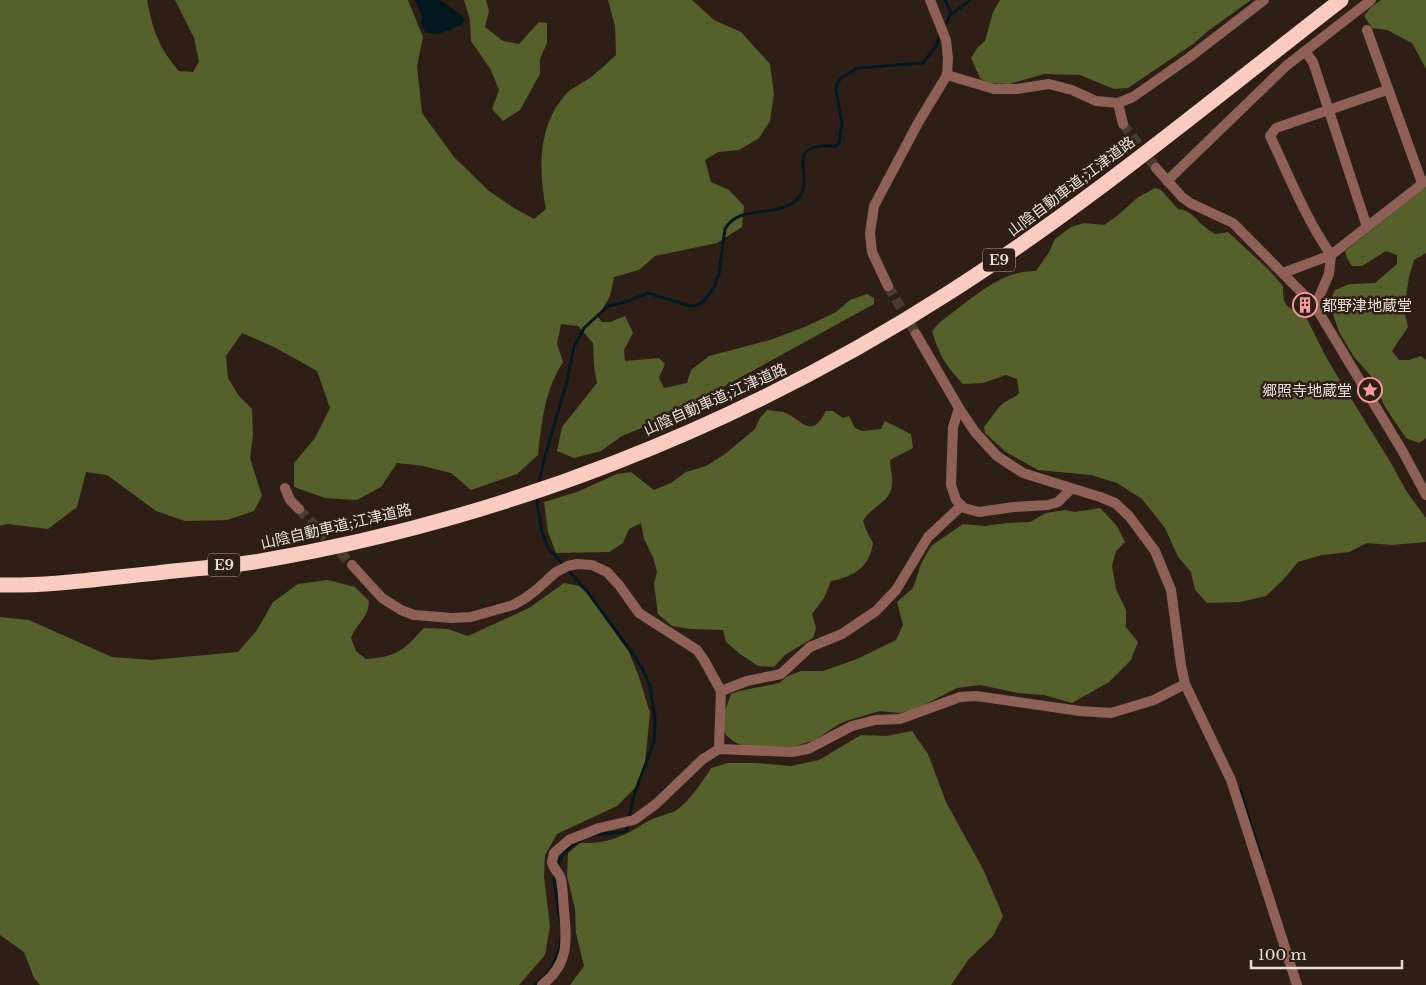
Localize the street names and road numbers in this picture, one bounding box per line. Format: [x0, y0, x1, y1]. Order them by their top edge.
street label: 山陰自動車道;江津道路 [1004, 132, 1138, 240]
road number: E9 [983, 248, 1015, 272]
street label: 山陰自動車道;江津道路 [640, 359, 790, 439]
street label: 山陰自動車道;江津道路 [259, 499, 413, 553]
road number: E9 [208, 554, 240, 576]

